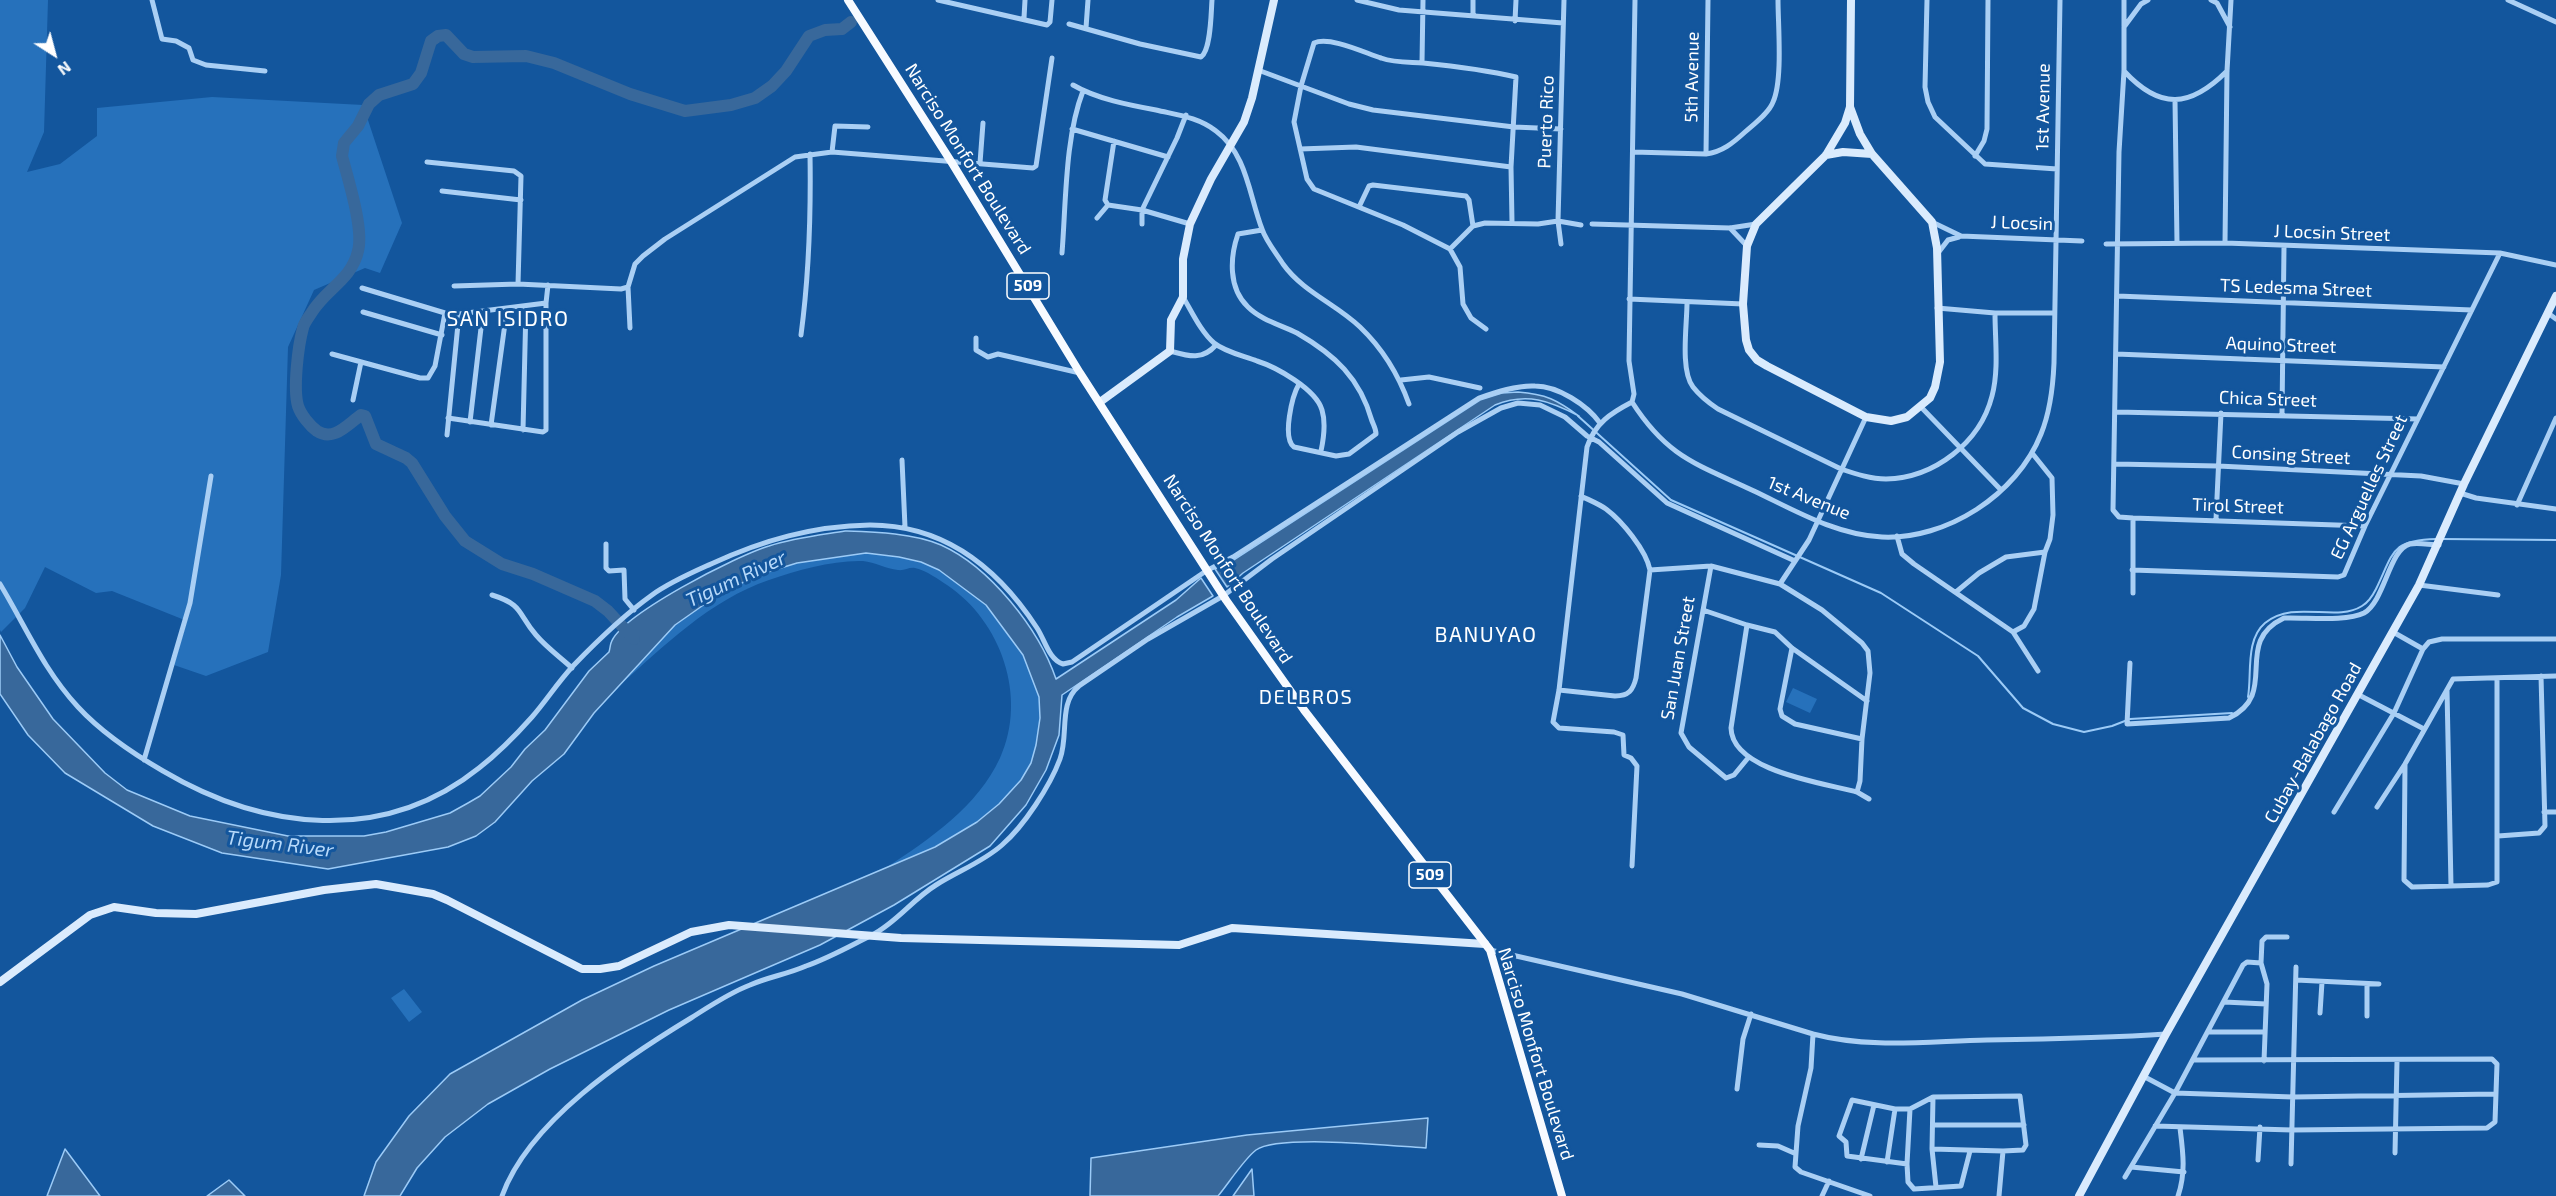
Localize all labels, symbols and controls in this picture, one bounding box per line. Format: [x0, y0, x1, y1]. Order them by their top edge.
north arrow [24, 24, 84, 84]
street label: 5th Avenue [1680, 31, 1704, 123]
text: N [55, 58, 75, 80]
street label: Narciso Monfort Boulevard [900, 60, 1036, 258]
street label: 1st Avenue [2031, 63, 2055, 151]
street label: Puerto Rico [1534, 75, 1558, 169]
street label: J Locsin [1990, 211, 2054, 235]
street label: J Locsin Street [2273, 220, 2391, 246]
road number: 509 [1007, 273, 1049, 299]
street label: TS Ledesma Street [2220, 275, 2372, 301]
district label: SAN ISIDRO [446, 306, 570, 332]
street label: Aquino Street [2225, 332, 2337, 358]
street label: Chica Street [2219, 386, 2317, 412]
street label: EG Arguelles Street [2326, 411, 2412, 563]
street label: Consing Street [2231, 441, 2351, 469]
street label: Narciso Monfort Boulevard [1159, 470, 1297, 668]
street label: 1st Avenue [1764, 472, 1854, 524]
street label: Tirol Street [2192, 494, 2284, 518]
water label: Tigum River [682, 545, 790, 613]
street label: San Juan Street [1656, 594, 1700, 722]
district label: BANUYAO [1434, 622, 1538, 648]
street label: Cubay-Balabago Road [2260, 659, 2366, 827]
district label: DELBROS [1259, 685, 1353, 709]
water label: Tigum River [225, 826, 335, 862]
road number: 509 [1409, 862, 1451, 888]
street label: Narciso Monfort Boulevard [1493, 945, 1579, 1163]

